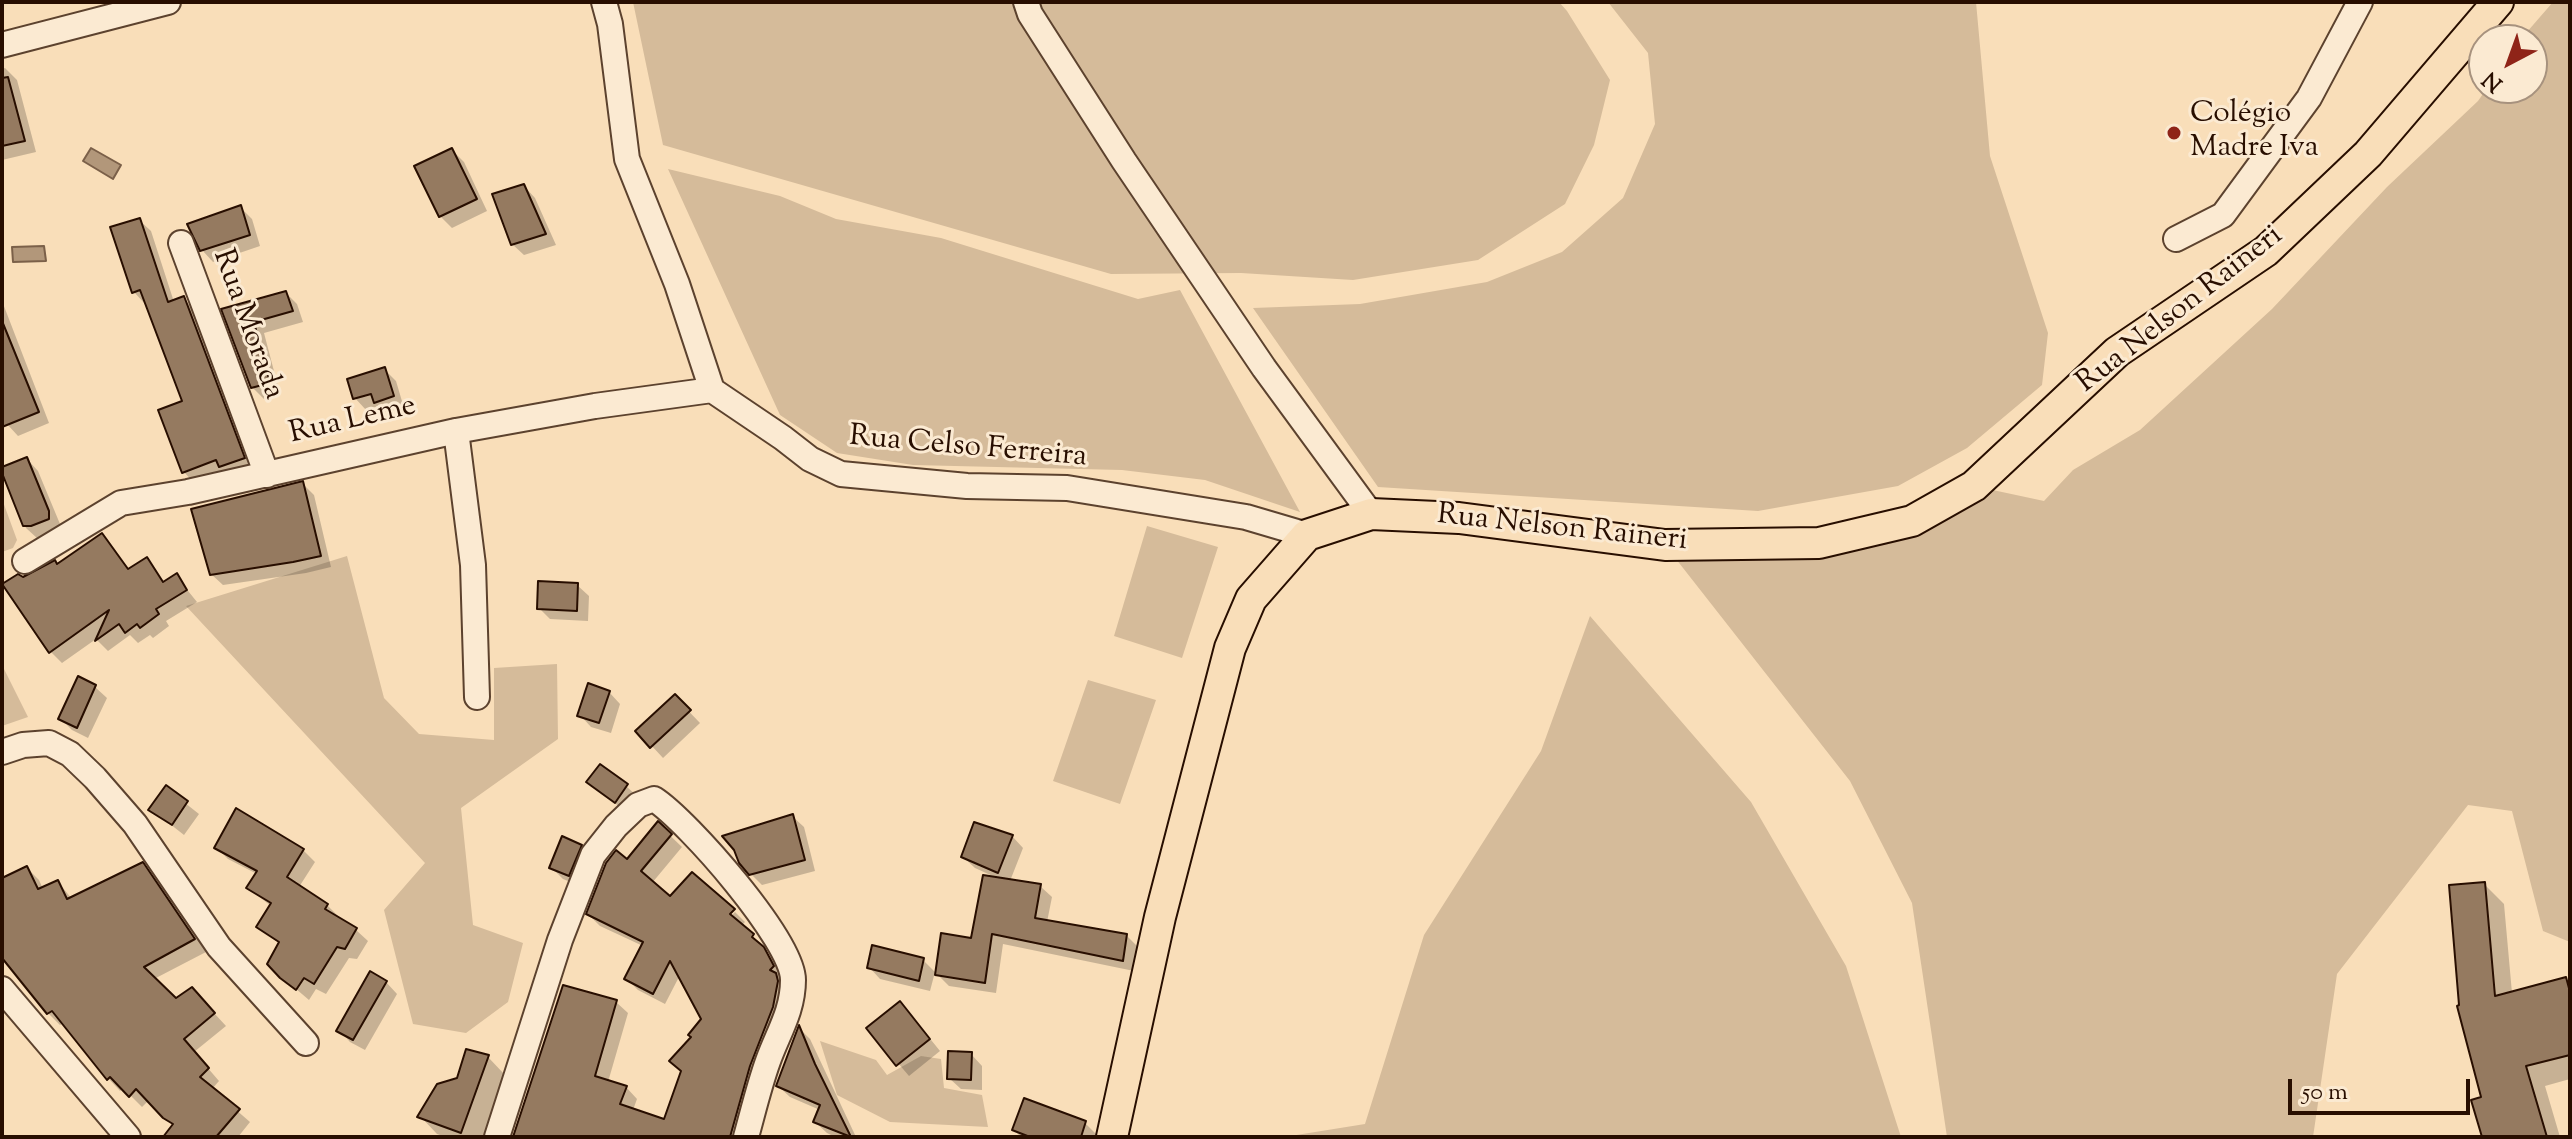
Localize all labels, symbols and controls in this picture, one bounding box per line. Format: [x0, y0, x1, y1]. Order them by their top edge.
north arrow [2468, 24, 2548, 104]
text: N [2476, 63, 2511, 98]
place label: Colégio Madre Iva [2190, 98, 2319, 168]
marker: Colégio Madre Iva [2165, 124, 2183, 142]
street label: Rua Nelson Raineri [2071, 219, 2291, 403]
street label: Rua Morada [202, 245, 290, 405]
street label: Rua Leme [286, 390, 420, 454]
street label: Rua Celso Ferreira [848, 421, 1088, 477]
street label: Rua Nelson Raineri [1435, 499, 1689, 561]
scale bar [2292, 1063, 2474, 1113]
text: 50 m [2302, 1076, 2348, 1110]

